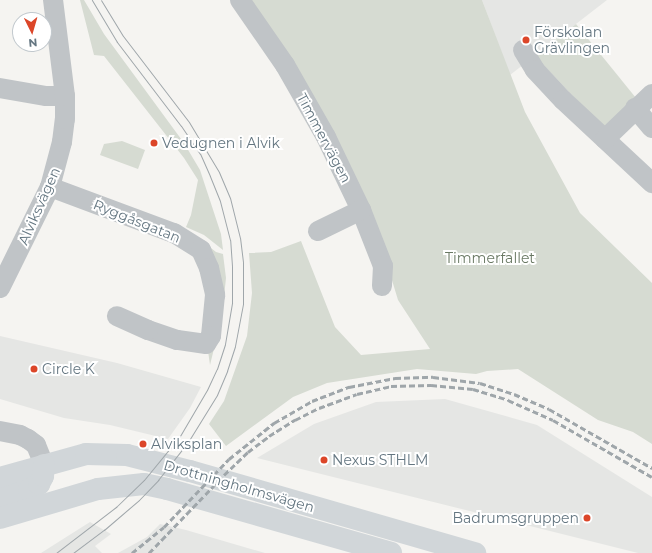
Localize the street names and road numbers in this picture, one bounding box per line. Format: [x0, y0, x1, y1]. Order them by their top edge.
street label: Timmervägen [293, 90, 355, 186]
street label: Alviksvägen [14, 165, 64, 247]
street label: Ryggåsgatan [91, 196, 183, 246]
street label: Drottningholmsvägen [162, 456, 316, 516]

